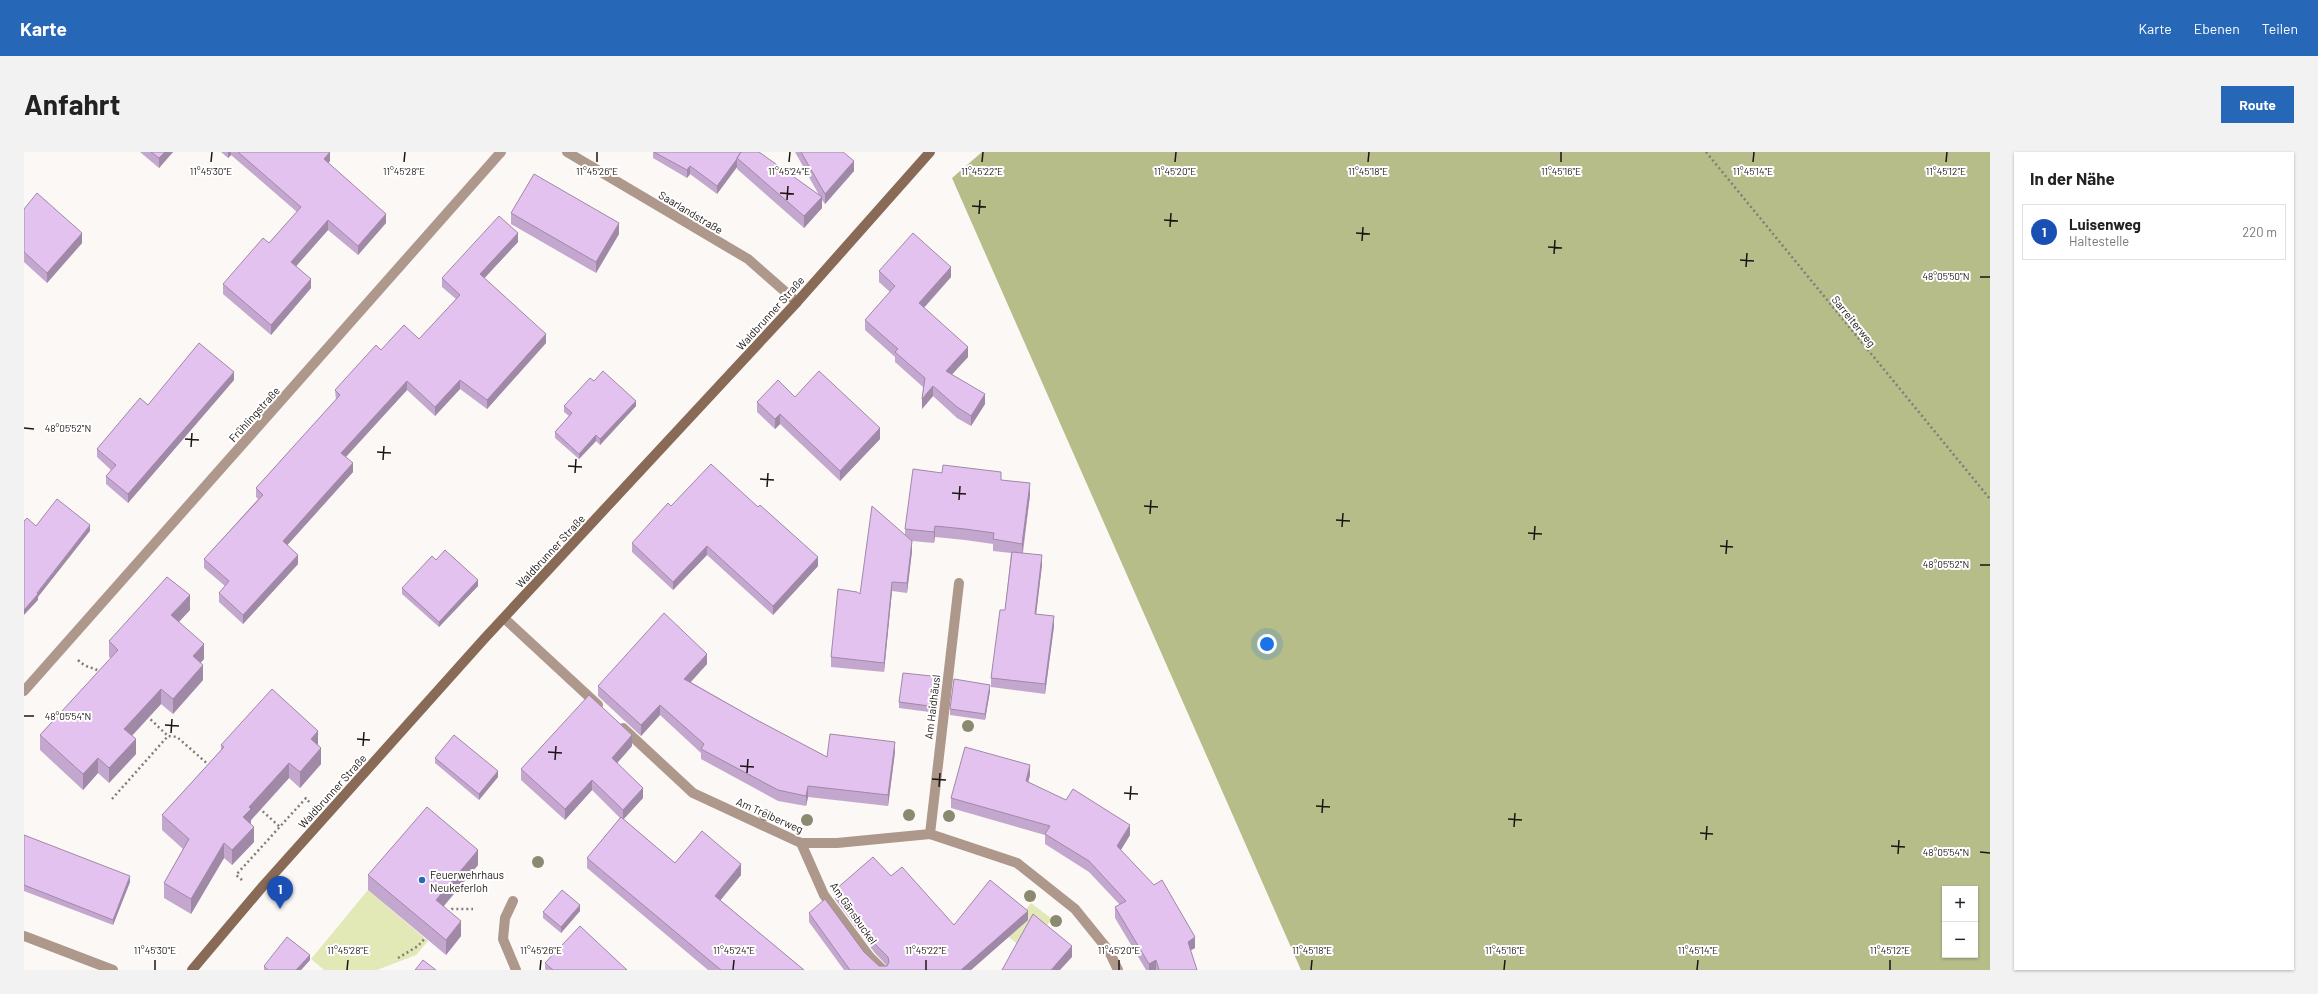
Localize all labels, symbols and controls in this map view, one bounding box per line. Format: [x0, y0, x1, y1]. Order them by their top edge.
text: Karte [20, 17, 67, 40]
text: Karte [2138, 20, 2172, 37]
text: Ebenen [2194, 20, 2240, 37]
text: Teilen [2262, 20, 2298, 37]
button: Route [2221, 86, 2294, 123]
text: Anfahrt [24, 87, 120, 121]
text: 11°45'30"E [190, 165, 232, 177]
text: 11°45'28"E [383, 165, 425, 177]
text: 11°45'26"E [576, 165, 618, 177]
text: 11°45'24"E [768, 165, 810, 177]
text: 11°45'22"E [961, 165, 1003, 177]
text: 11°45'20"E [1154, 165, 1196, 177]
text: 11°45'18"E [1348, 165, 1388, 177]
text: 11°45'16"E [1541, 165, 1581, 177]
text: 11°45'14"E [1733, 165, 1773, 177]
text: 11°45'12"E [1926, 165, 1966, 177]
text: In der Nähe [2030, 168, 2115, 188]
street label: Saarlandstraße [657, 188, 726, 236]
text: Luisenweg [2069, 215, 2141, 233]
text: 1 [2042, 224, 2046, 240]
text: 220 m [2242, 224, 2277, 240]
text: Haltestelle [2069, 233, 2129, 249]
text: 48°05'50"N [1923, 270, 1969, 282]
street label: Waldbrunner Straße [733, 273, 807, 353]
street label: Sarreiterweg [1829, 293, 1879, 349]
street label: Frühlingstraße [226, 384, 282, 444]
text: 48°05'52"N [45, 422, 91, 434]
street label: Waldbrunner Straße [513, 512, 587, 590]
text: 48°05'52"N [1923, 558, 1969, 570]
your location [1257, 634, 1277, 654]
street label: Am Haidhäusl [922, 674, 942, 740]
text: 48°05'54"N [45, 710, 91, 722]
street label: Waldbrunner Straße [295, 751, 369, 831]
street label: Am Treiberweg [735, 794, 806, 836]
text: 48°05'54"N [1923, 846, 1969, 858]
place label: Feuerwehrhaus Neukeferloh [430, 868, 504, 894]
marker: Feuerwehrhaus Neukeferloh [417, 875, 427, 885]
pin: 1 [267, 876, 293, 909]
street label: Am Gänsbuckel [828, 879, 880, 947]
map controls [1942, 886, 1978, 958]
button: + [1942, 886, 1978, 922]
button: − [1942, 922, 1978, 958]
text: 11°45'30"E [134, 944, 176, 956]
text: 11°45'28"E [327, 944, 369, 956]
text: 11°45'26"E [520, 944, 562, 956]
text: 11°45'24"E [713, 944, 755, 956]
text: 11°45'22"E [905, 944, 947, 956]
text: 11°45'20"E [1098, 944, 1140, 956]
text: 11°45'18"E [1292, 944, 1332, 956]
text: 11°45'16"E [1485, 944, 1525, 956]
text: 11°45'14"E [1678, 944, 1718, 956]
text: 11°45'12"E [1870, 944, 1910, 956]

